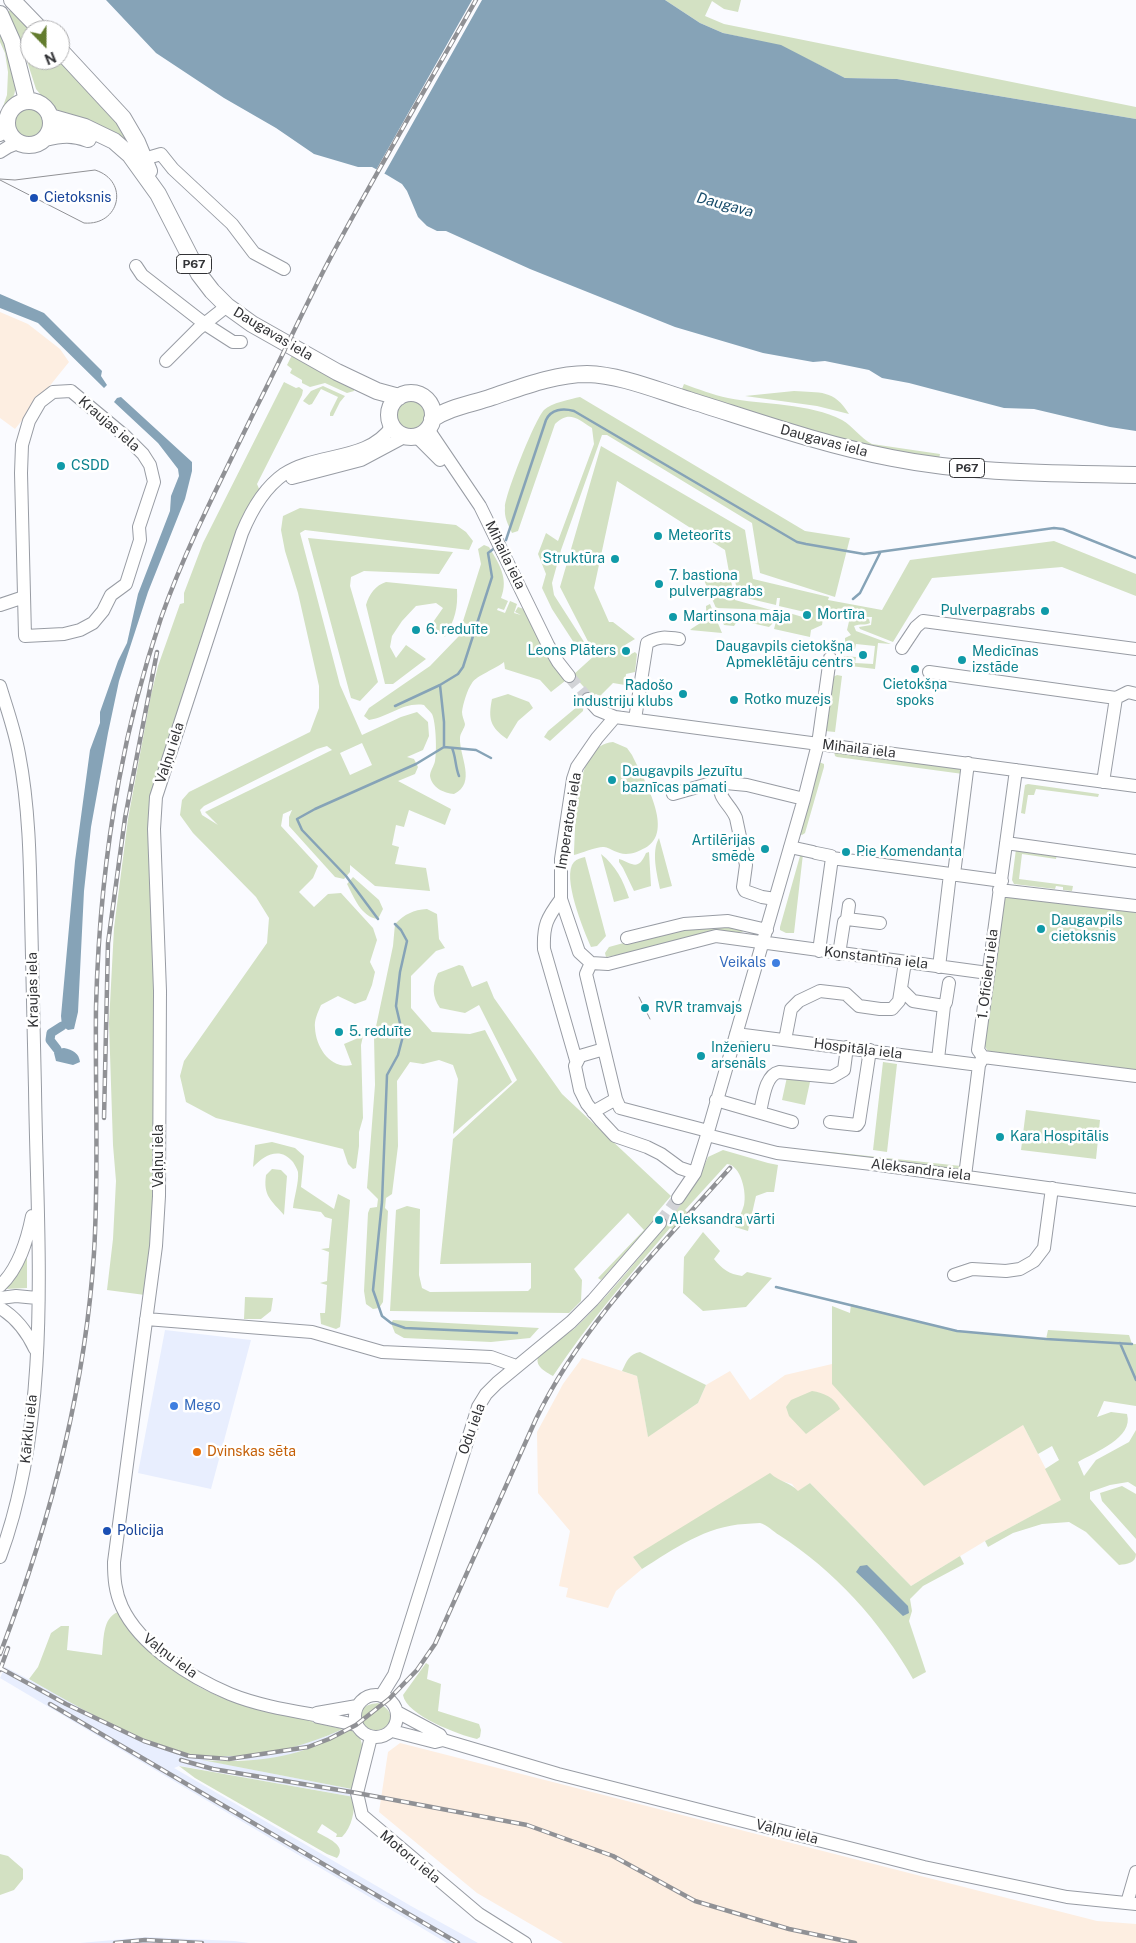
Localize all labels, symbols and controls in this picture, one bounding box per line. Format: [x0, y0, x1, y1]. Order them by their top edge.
north arrow [20, 20, 70, 70]
text: N [42, 49, 58, 67]
water label: Daugava [695, 189, 755, 221]
place label: Cietoksnis [44, 190, 111, 206]
marker: Cietoksnis [28, 192, 40, 204]
road number: P67 [176, 254, 212, 274]
street label: Daugavas iela [230, 304, 316, 364]
street label: Kraujas iela [75, 393, 143, 455]
street label: Daugavas iela [778, 421, 870, 461]
place label: CSDD [71, 458, 109, 474]
road number: P67 [950, 458, 984, 478]
marker: CSDD [55, 460, 67, 472]
street label: Mihaila iela [481, 518, 529, 592]
place label: Meteorīts [668, 528, 731, 544]
marker: Meteorīts [652, 530, 664, 542]
place label: Struktūra [543, 551, 605, 567]
marker: Struktūra [609, 553, 621, 565]
place label: 7. bastiona pulverpagrabs [669, 568, 763, 600]
marker: 7. bastiona pulverpagrabs [653, 578, 665, 590]
place label: Pulverpagrabs [941, 603, 1035, 619]
marker: Pulverpagrabs [1039, 605, 1051, 617]
place label: Mortīra [817, 607, 865, 623]
place label: Martinsona māja [683, 609, 791, 625]
marker: Mortīra [801, 609, 813, 621]
marker: Martinsona māja [667, 611, 679, 623]
place label: 6. reduīte [426, 622, 488, 638]
marker: 6. reduīte [410, 624, 422, 636]
place label: Daugavpils cietokšņa Apmeklētāju centrs [716, 639, 853, 672]
place label: Leons Plāters [528, 643, 616, 659]
place label: Medicīnas izstāde [972, 644, 1039, 676]
marker: Leons Plāters [620, 645, 632, 657]
marker: Daugavpils cietokšņa Apmeklētāju centrs [857, 649, 869, 661]
marker: Medicīnas izstāde [956, 654, 968, 666]
marker: Cietokšņa spoks [909, 663, 921, 675]
place label: Cietokšņa spoks [883, 677, 947, 710]
place label: Radošo industriju klubs [573, 678, 673, 710]
marker: Radošo industriju klubs [677, 688, 689, 700]
place label: Rotko muzejs [744, 692, 831, 708]
marker: Rotko muzejs [728, 694, 740, 706]
street label: Vaļņu iela [152, 720, 188, 786]
street label: Mihaila iela [821, 736, 897, 762]
place label: Daugavpils Jezuītu baznīcas pamati [622, 764, 743, 796]
street label: Imperatora iela [553, 771, 585, 871]
marker: Daugavpils Jezuītu baznīcas pamati [606, 774, 618, 786]
place label: Artilērijas smēde [692, 833, 755, 866]
marker: Artilērijas smēde [759, 843, 771, 855]
place label: Pie Komendanta [856, 844, 962, 860]
marker: Pie Komendanta [840, 846, 852, 858]
place label: Daugavpils cietoksnis [1051, 913, 1123, 946]
marker: Daugavpils cietoksnis [1035, 923, 1047, 935]
street label: 1. Oficieru iela [974, 928, 1002, 1020]
street label: Konstantīna iela [823, 943, 929, 973]
street label: Kraujas iela [24, 952, 42, 1028]
place label: Veikals [719, 955, 766, 971]
marker: Veikals [770, 957, 782, 969]
place label: RVR tramvajs [655, 1000, 742, 1016]
marker: RVR tramvajs [639, 1002, 651, 1014]
place label: 5. reduīte [349, 1024, 412, 1040]
marker: 5. reduīte [333, 1026, 345, 1038]
street label: Hospitāļa iela [813, 1035, 903, 1063]
place label: Inženieru arsenāls [711, 1040, 771, 1072]
marker: Inženieru arsenāls [695, 1050, 707, 1062]
street label: Vaļņu iela [151, 1124, 167, 1188]
place label: Kara Hospitālis [1010, 1129, 1109, 1145]
marker: Kara Hospitālis [994, 1131, 1006, 1143]
street label: Aleksandra iela [870, 1156, 972, 1184]
place label: Aleksandra vārti [669, 1212, 775, 1228]
marker: Aleksandra vārti [653, 1214, 665, 1226]
street label: Kārklu iela [17, 1394, 41, 1464]
place label: Mego [184, 1398, 221, 1414]
marker: Mego [168, 1400, 180, 1412]
street label: Odu iela [455, 1401, 489, 1457]
place label: Dvinskas sēta [207, 1444, 296, 1460]
marker: Dvinskas sēta [191, 1446, 203, 1458]
place label: Policija [117, 1523, 164, 1539]
marker: Policija [101, 1525, 113, 1537]
street label: Vaļņu iela [140, 1630, 200, 1682]
street label: Vaļņu iela [754, 1816, 820, 1848]
street label: Motoru iela [376, 1827, 444, 1887]

